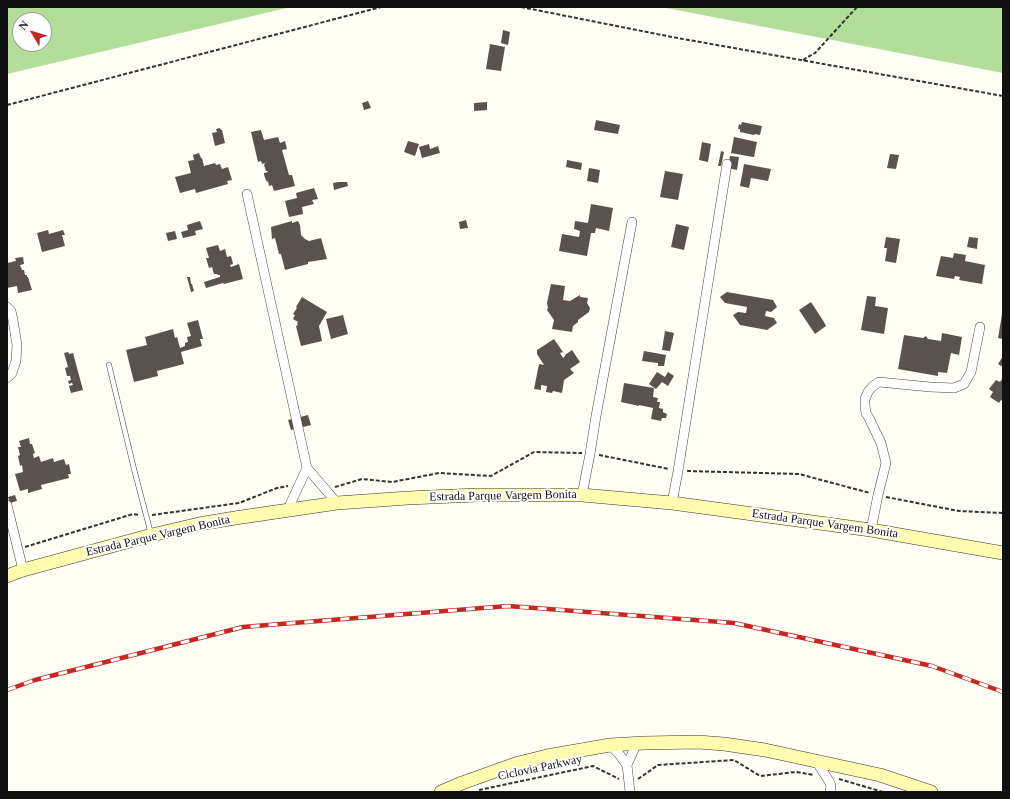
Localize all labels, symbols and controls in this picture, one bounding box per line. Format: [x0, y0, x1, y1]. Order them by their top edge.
north arrow [12, 12, 52, 52]
text: N [16, 18, 31, 32]
street label: Estrada Parque Vargem Bonita [429, 488, 577, 504]
street label: Estrada Parque Vargem Bonita [751, 507, 899, 541]
street label: Estrada Parque Vargem Bonita [85, 512, 231, 560]
street label: Ciclovia Parkway [497, 752, 583, 784]

